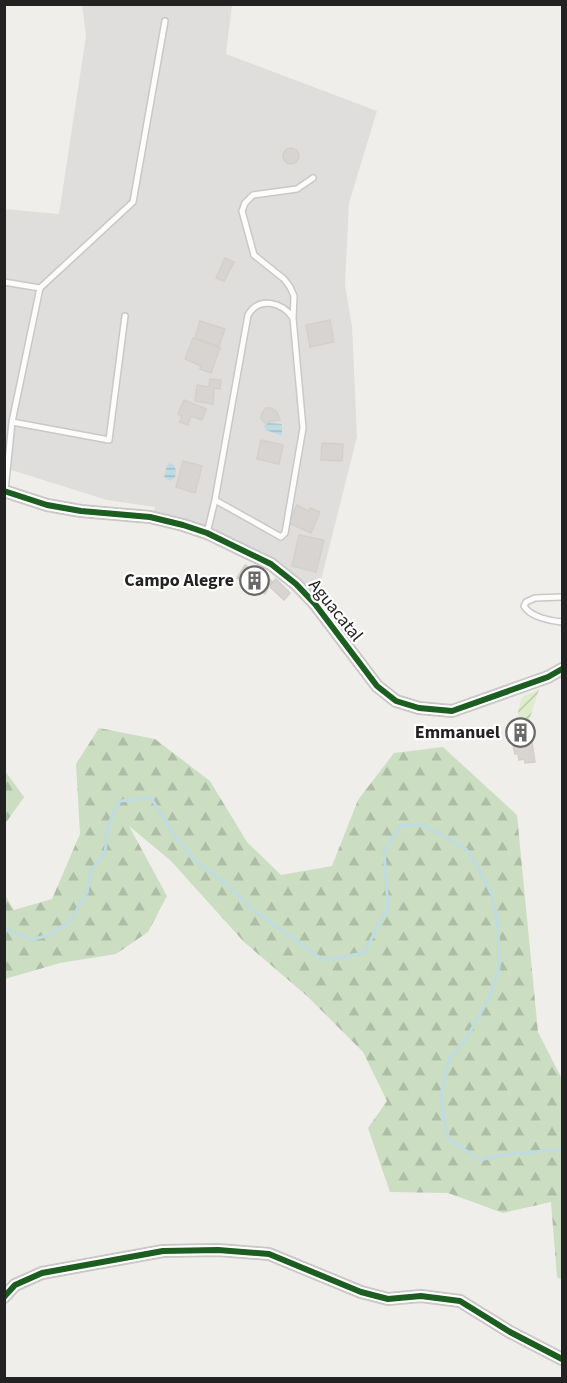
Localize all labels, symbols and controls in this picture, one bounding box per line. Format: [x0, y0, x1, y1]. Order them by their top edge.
building icon: Campo Alegre [239, 564, 271, 596]
place label: Campo Alegre [124, 568, 234, 593]
street label: Aguacatal [303, 574, 369, 647]
building icon: Emmanuel [505, 716, 537, 748]
place label: Emmanuel [415, 720, 500, 745]

